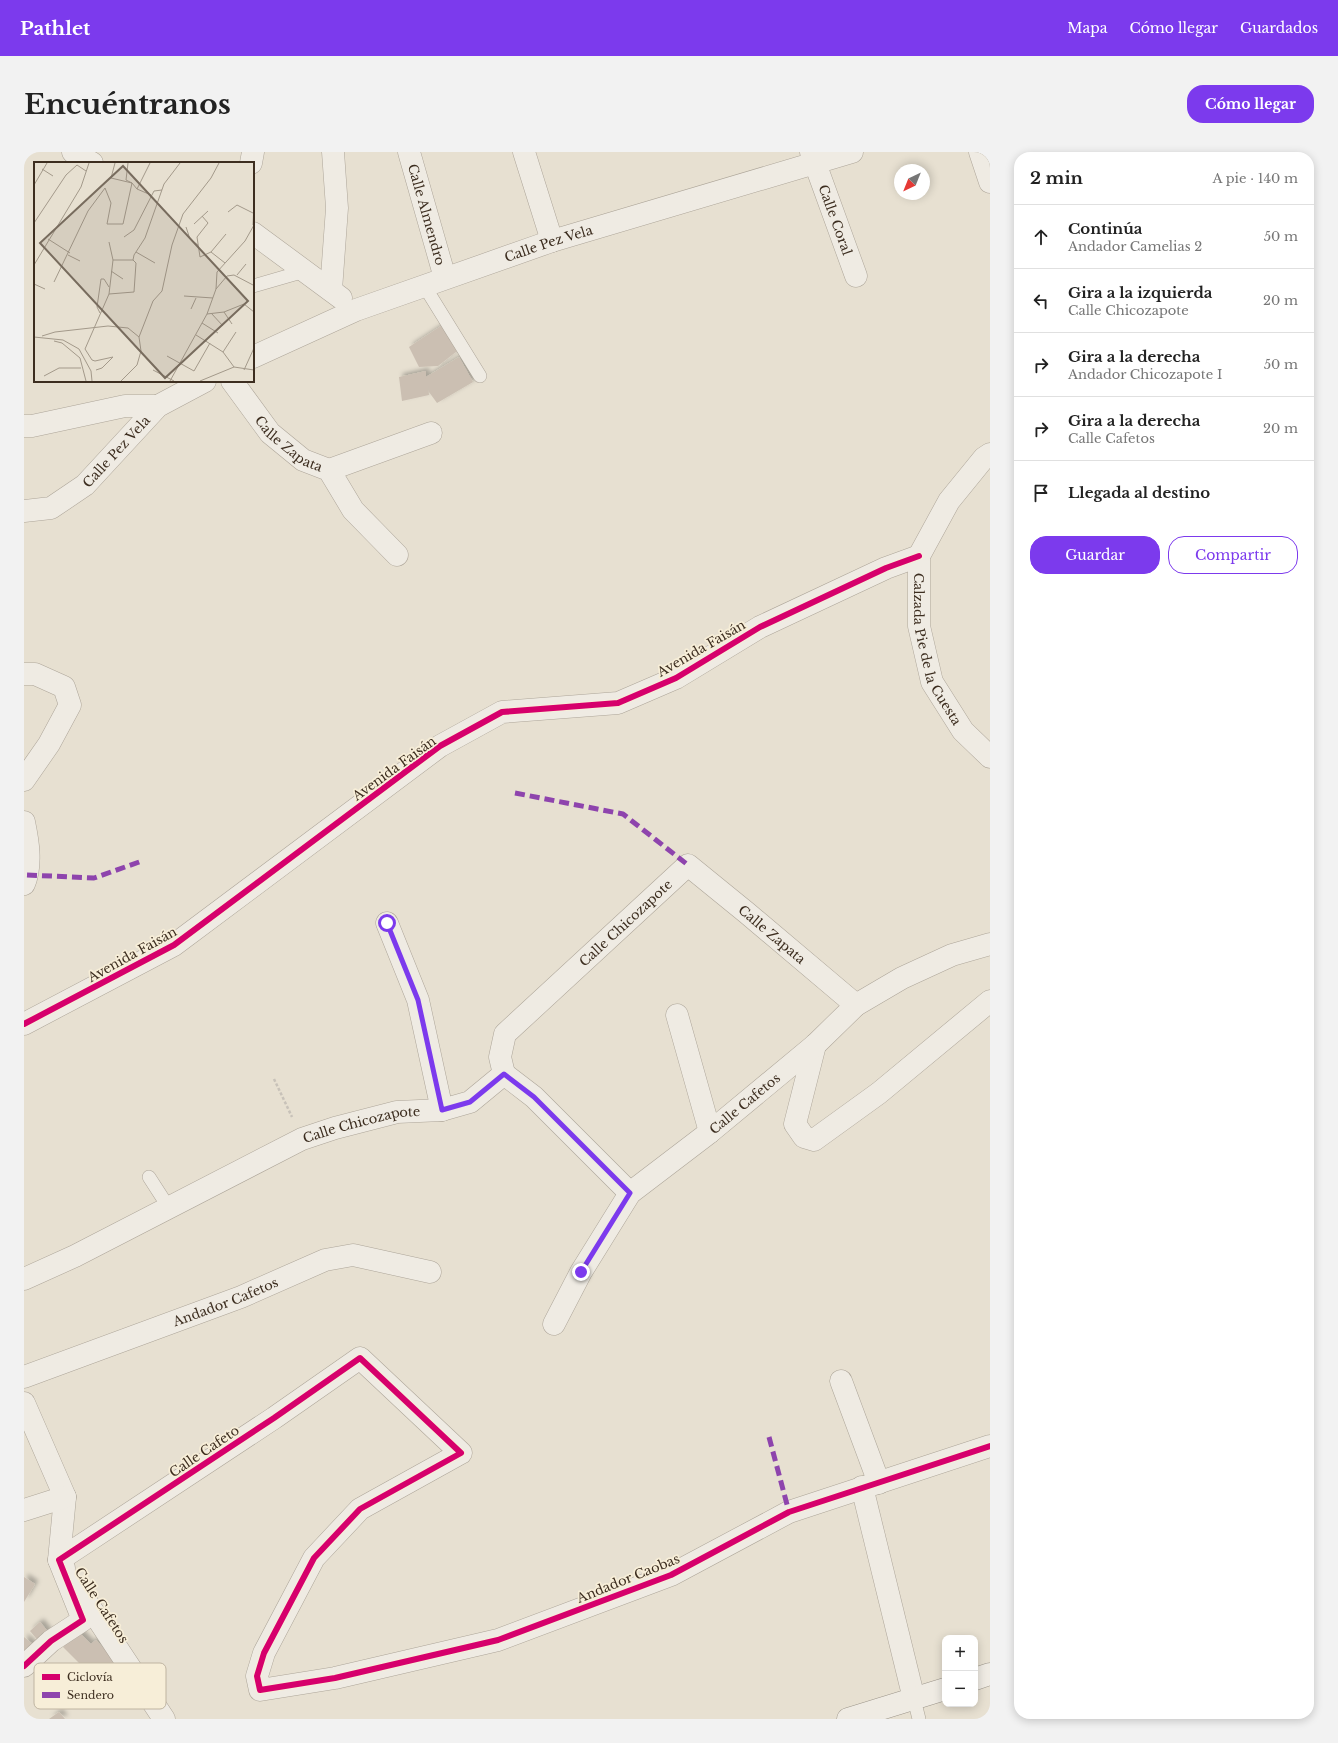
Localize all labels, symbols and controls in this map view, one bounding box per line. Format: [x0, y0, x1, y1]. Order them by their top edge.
text: Pathlet [20, 17, 90, 40]
text: Mapa [1067, 19, 1107, 37]
text: Cómo llegar [1129, 19, 1218, 37]
text: Guardados [1240, 19, 1318, 37]
button: Cómo llegar [1187, 85, 1314, 123]
text: Encuéntranos [24, 87, 231, 122]
inset map [34, 162, 254, 382]
street label: Calle Almendro [404, 162, 449, 267]
north arrow [894, 164, 930, 200]
text: 2 min [1030, 168, 1083, 189]
text: A pie · 140 m [1213, 170, 1298, 187]
street label: Calle Coral [814, 182, 856, 257]
text: Continúa [1068, 219, 1142, 238]
street label: Calle Pez Vela [502, 221, 595, 266]
icon: ahead [1030, 226, 1052, 248]
text: 50 m [1264, 228, 1298, 245]
text: Andador Camelias 2 [1068, 238, 1202, 255]
text: Gira a la izquierda [1068, 283, 1212, 302]
icon: left [1030, 290, 1052, 312]
text: 20 m [1263, 292, 1298, 309]
text: Calle Chicozapote [1068, 302, 1189, 319]
text: Gira a la derecha [1068, 347, 1200, 366]
icon: right [1030, 354, 1052, 376]
text: 50 m [1264, 356, 1298, 373]
text: Andador Chicozapote I [1068, 366, 1222, 383]
text: Gira a la derecha [1068, 411, 1200, 430]
street label: Calle Pez Vela [79, 412, 154, 491]
street label: Calle Zapata [251, 412, 326, 476]
icon: right [1030, 418, 1052, 440]
text: 20 m [1263, 420, 1298, 437]
text: Calle Cafetos [1068, 430, 1155, 447]
icon: arrive [1030, 482, 1052, 504]
text: Llegada al destino [1068, 483, 1210, 502]
button: Guardar [1030, 536, 1160, 574]
button: Compartir [1168, 536, 1298, 574]
street label: Calzada Pie de la Cuesta [910, 573, 966, 729]
street label: Avenida Faisán [653, 616, 749, 681]
street label: Avenida Faisán [348, 732, 439, 805]
street label: Calle Chicozapote [576, 876, 676, 970]
street label: Calle Zapata [735, 901, 809, 968]
route start [378, 914, 396, 932]
street label: Avenida Faisán [84, 923, 180, 986]
street label: Calle Cafetos [706, 1069, 784, 1138]
street label: Calle Chicozapote [301, 1103, 421, 1147]
route end [572, 1263, 590, 1281]
street label: Andador Cafetos [170, 1274, 281, 1331]
street label: Calle Cafeto [166, 1422, 243, 1481]
street label: Andador Caobas [573, 1550, 682, 1607]
street label: Calle Cafetos [71, 1564, 132, 1646]
map controls [942, 1635, 978, 1707]
button: + [942, 1635, 978, 1671]
legend [34, 1663, 166, 1709]
text: Ciclovía [67, 1670, 113, 1684]
button: − [942, 1671, 978, 1707]
text: Sendero [67, 1688, 114, 1702]

